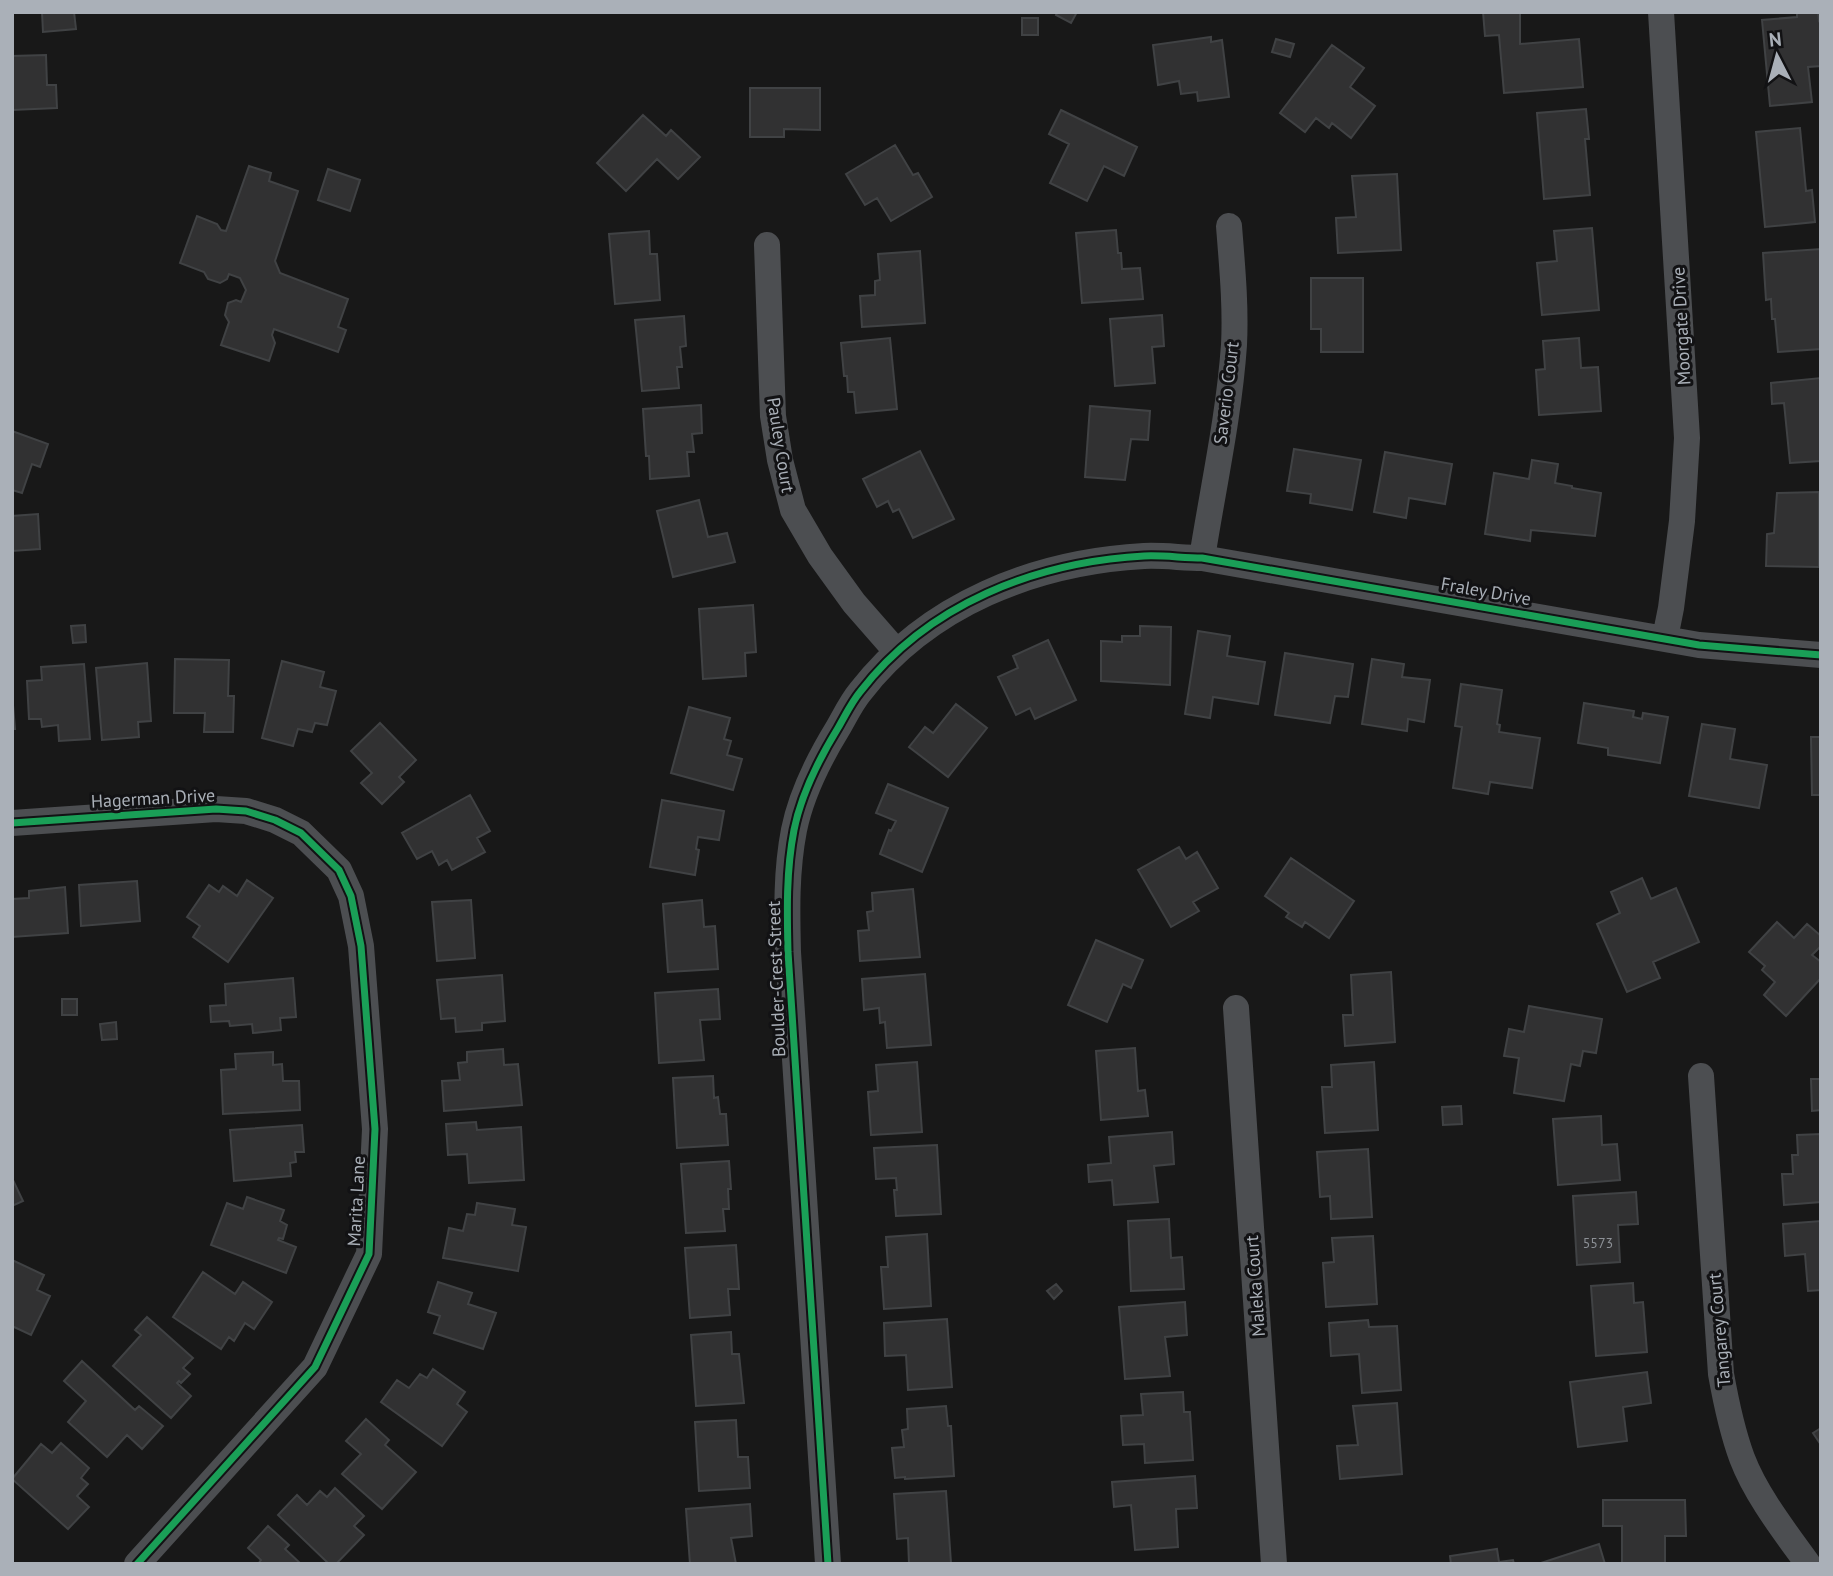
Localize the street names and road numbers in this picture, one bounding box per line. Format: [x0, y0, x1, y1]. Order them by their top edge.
street label: Moorgate Drive [1666, 266, 1696, 386]
street label: Saverio Court [1208, 340, 1244, 446]
street label: Pauley Court [762, 396, 800, 494]
street label: Fraley Drive [1439, 572, 1533, 610]
street label: Hagerman Drive [90, 783, 216, 813]
street label: Boulder-Crest Street [762, 901, 790, 1057]
street label: Marita Lane [342, 1155, 370, 1247]
street label: Maleka Court [1240, 1234, 1270, 1338]
street label: Tangarey Court [1703, 1272, 1735, 1388]

